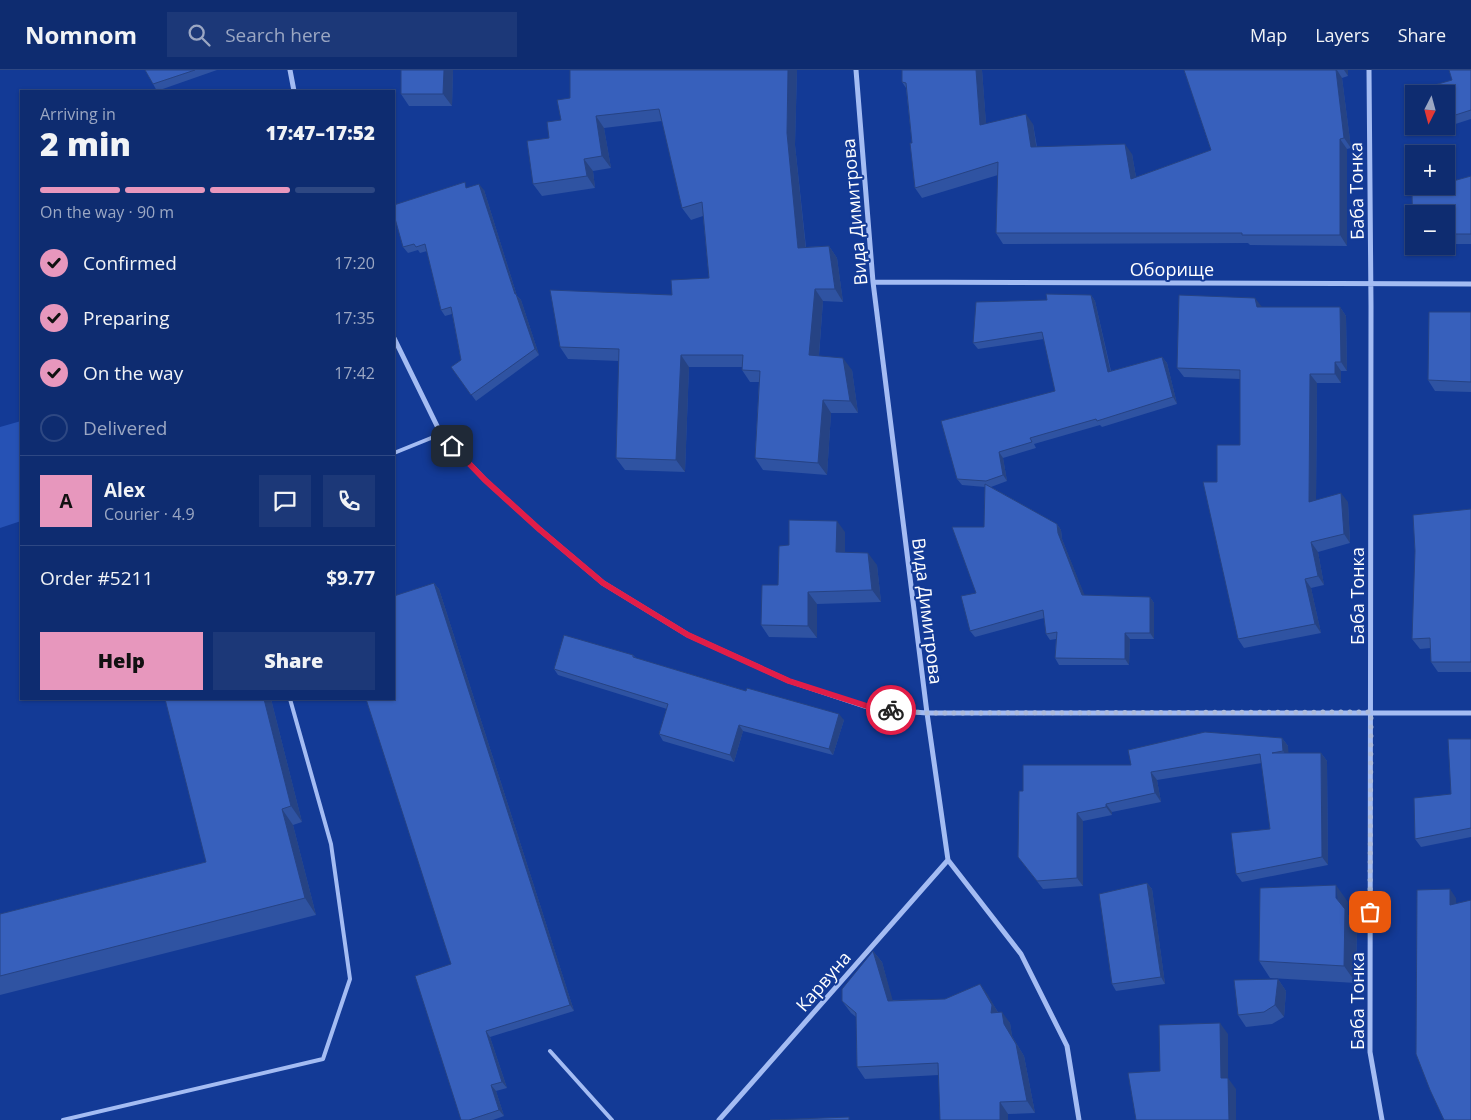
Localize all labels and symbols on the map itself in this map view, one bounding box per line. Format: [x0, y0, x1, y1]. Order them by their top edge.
north arrow [1405, 85, 1455, 135]
street label: Вида Димитрова [836, 138, 872, 286]
street label: Баба Тонка [1343, 142, 1369, 240]
street label: Оборище [1130, 257, 1214, 281]
pin [431, 425, 473, 467]
street label: Вида Димитрова [907, 537, 949, 685]
street label: Баба Тонка [1345, 547, 1369, 645]
courier [866, 685, 916, 735]
pin [1349, 891, 1391, 933]
street label: Карвуна [790, 946, 856, 1016]
street label: Баба Тонка [1345, 952, 1369, 1050]

